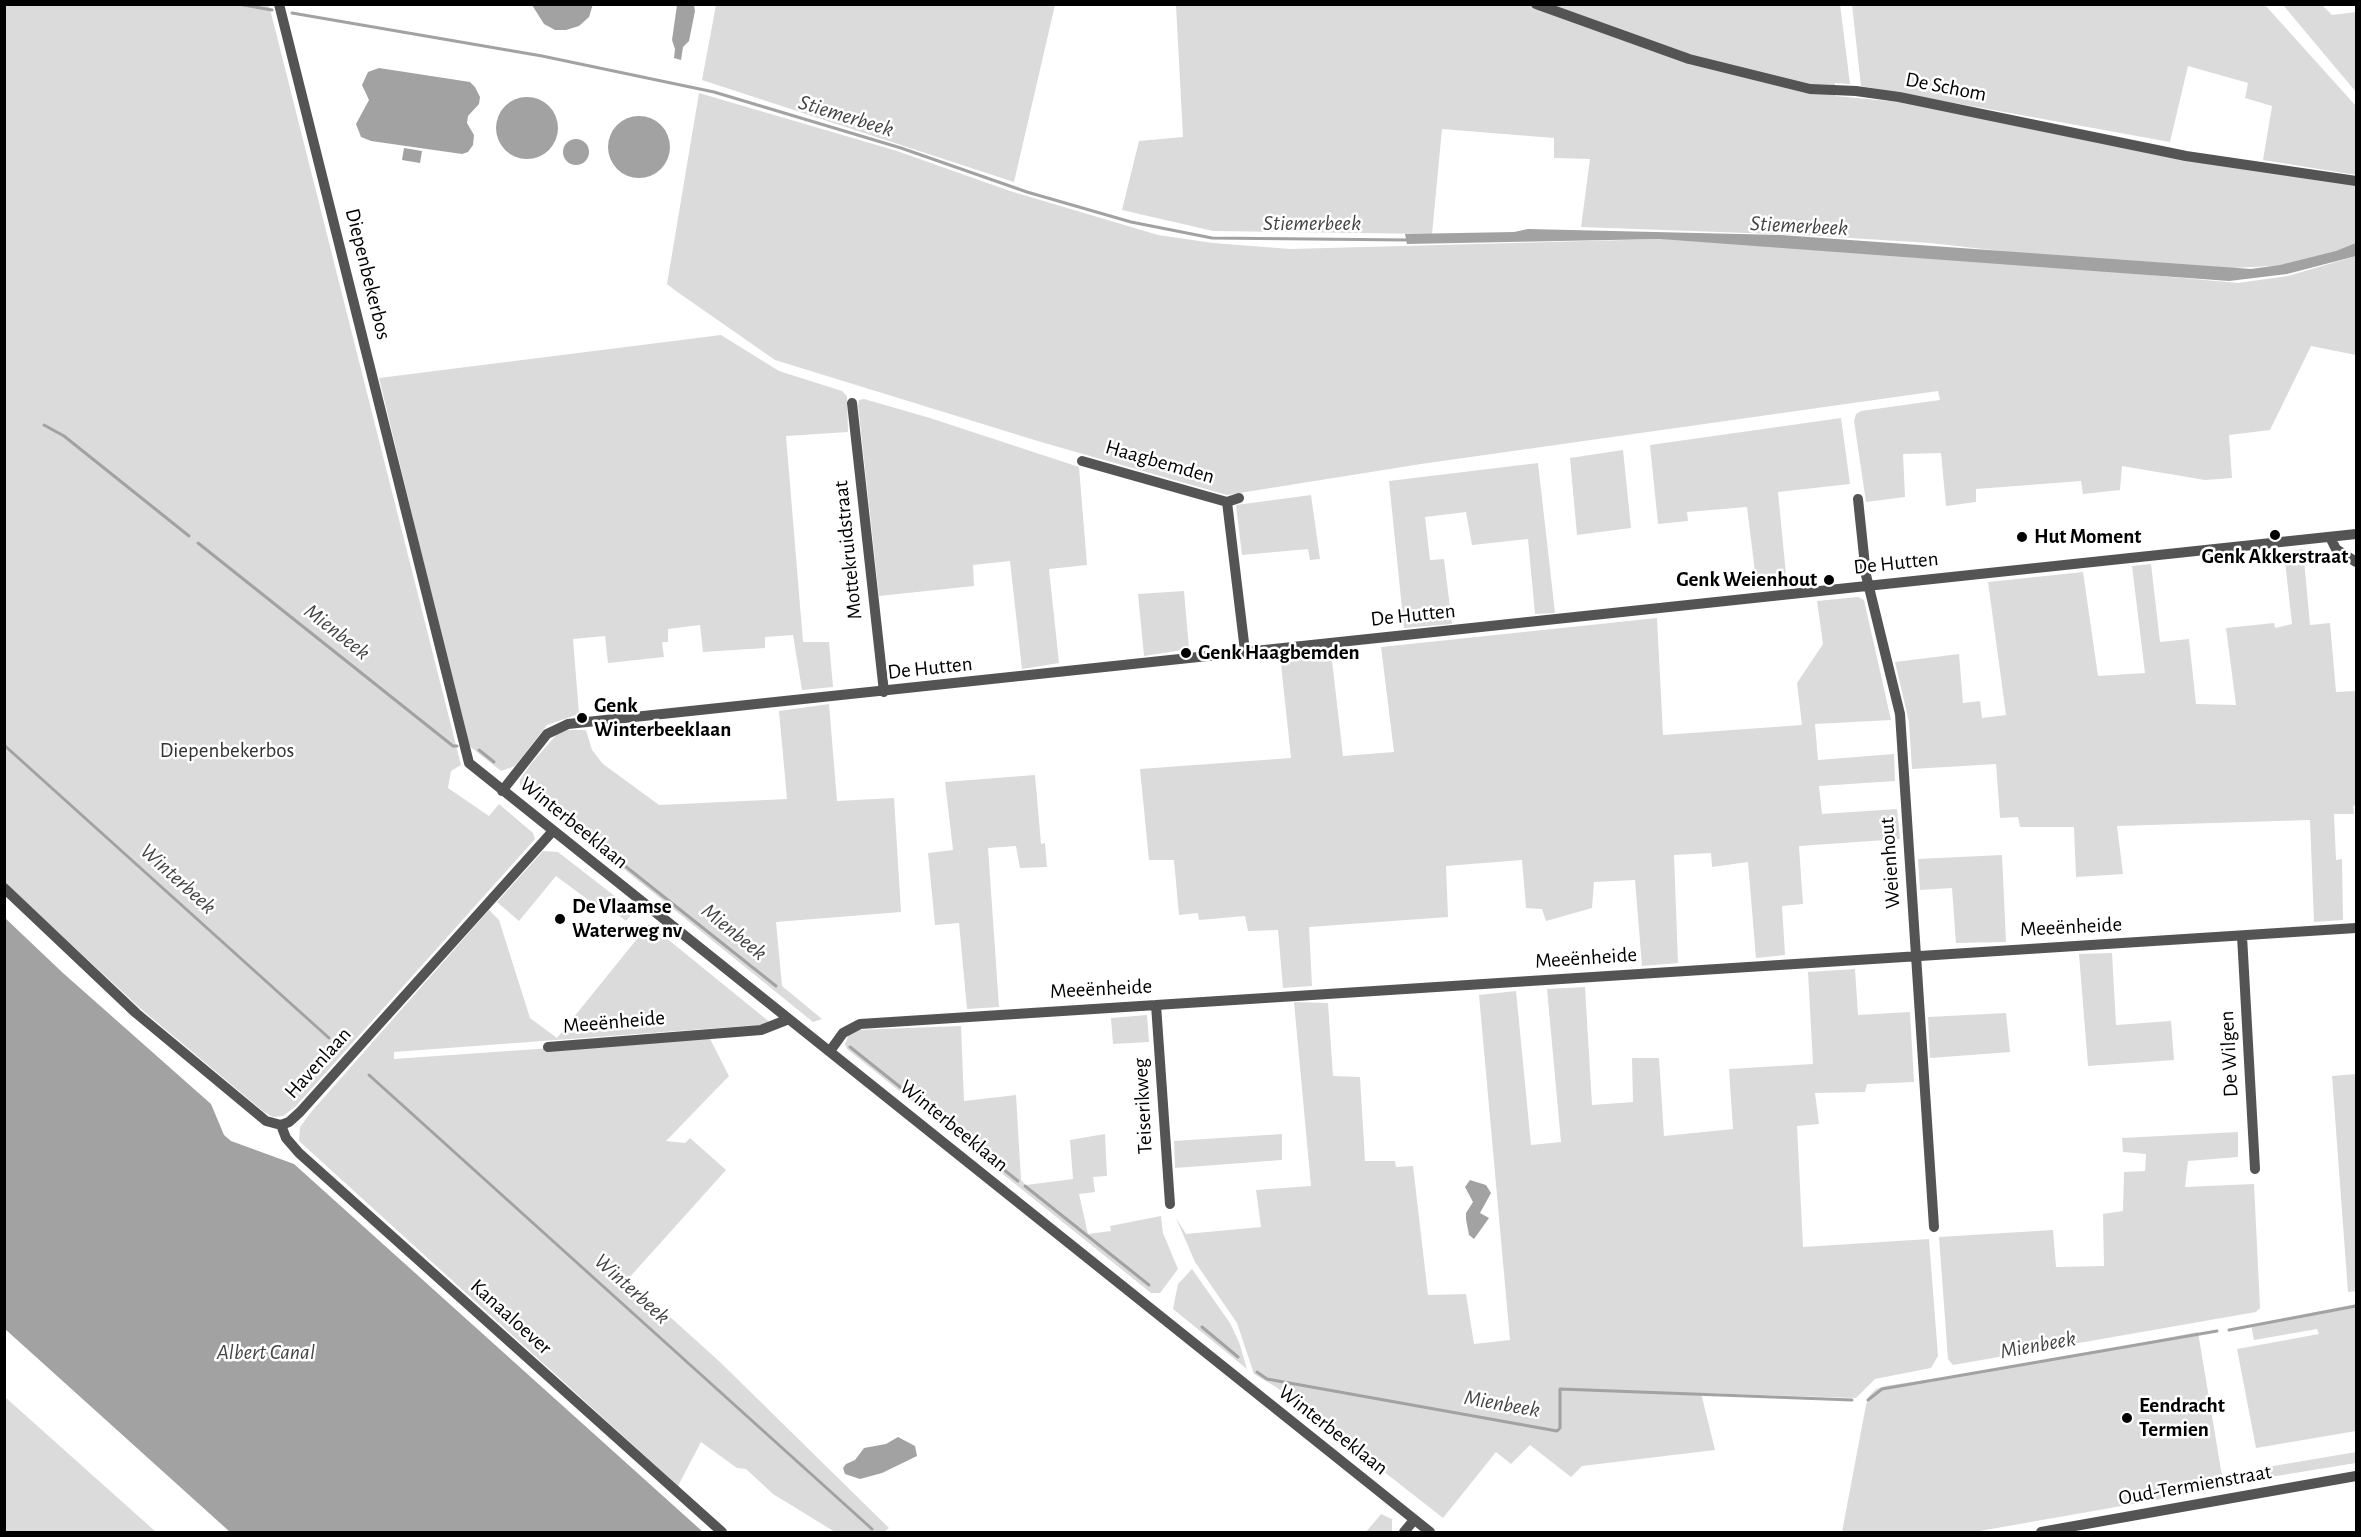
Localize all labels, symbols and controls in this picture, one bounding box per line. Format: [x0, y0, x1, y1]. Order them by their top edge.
street label: De Schom [1903, 67, 1989, 107]
water label: Stiemerbeek [795, 89, 897, 143]
street label: Diepenbekerbos [339, 206, 397, 342]
water label: Stiemerbeek [1263, 210, 1361, 236]
water label: Stiemerbeek [1749, 210, 1849, 242]
street label: Haagbemden [1103, 434, 1217, 490]
street label: Mottekruidstraat [828, 479, 868, 621]
place label: Hut Moment [2034, 524, 2141, 550]
marker: Genk Akkerstraat [2268, 528, 2282, 542]
marker: Hut Moment [2015, 530, 2029, 544]
place label: Genk Akkerstraat [2202, 544, 2348, 570]
street label: De Hutten [1852, 546, 1940, 580]
place label: Genk Weienhout [1676, 567, 1817, 593]
marker: Genk Weienhout [1822, 573, 1836, 587]
water label: Mienbeek [299, 598, 375, 666]
street label: De Hutten [1369, 598, 1457, 632]
place label: Genk Haagbemden [1198, 640, 1360, 666]
marker: Genk Haagbemden [1179, 646, 1193, 660]
street label: De Hutten [886, 651, 974, 685]
place label: Genk Winterbeeklaan [594, 693, 731, 743]
marker: Genk Winterbeeklaan [575, 711, 589, 725]
park label: Diepenbekerbos [160, 738, 294, 764]
street label: Winterbeeklaan [515, 772, 633, 874]
street label: Weienhout [1874, 816, 1906, 910]
water label: Winterbeek [135, 838, 221, 920]
place label: De Vlaamse Waterweg nv [572, 894, 682, 944]
water label: Mienbeek [696, 898, 772, 966]
marker: De Vlaamse Waterweg nv [553, 912, 567, 926]
street label: Meeënheide [2019, 912, 2123, 942]
street label: Meeënheide [1534, 942, 1638, 974]
street label: Meeënheide [1049, 974, 1153, 1004]
street label: Meeënheide [562, 1005, 666, 1039]
street label: De Wilgen [2214, 1010, 2244, 1098]
street label: Havenlaan [279, 1022, 357, 1104]
street label: Teiserikweg [1128, 1057, 1158, 1155]
street label: Winterbeeklaan [895, 1075, 1013, 1177]
water label: Winterbeek [589, 1248, 675, 1330]
street label: Kanaaloever [465, 1274, 557, 1360]
water label: Mienbeek [1998, 1325, 2078, 1365]
water label: Albert Canal [217, 1339, 315, 1365]
street label: Winterbeeklaan [1273, 1379, 1393, 1481]
water label: Mienbeek [1462, 1384, 1542, 1424]
place label: Eendracht Termien [2139, 1393, 2225, 1443]
marker: Eendracht Termien [2120, 1411, 2134, 1425]
street label: Oud-Termienstraat [2117, 1459, 2273, 1511]

